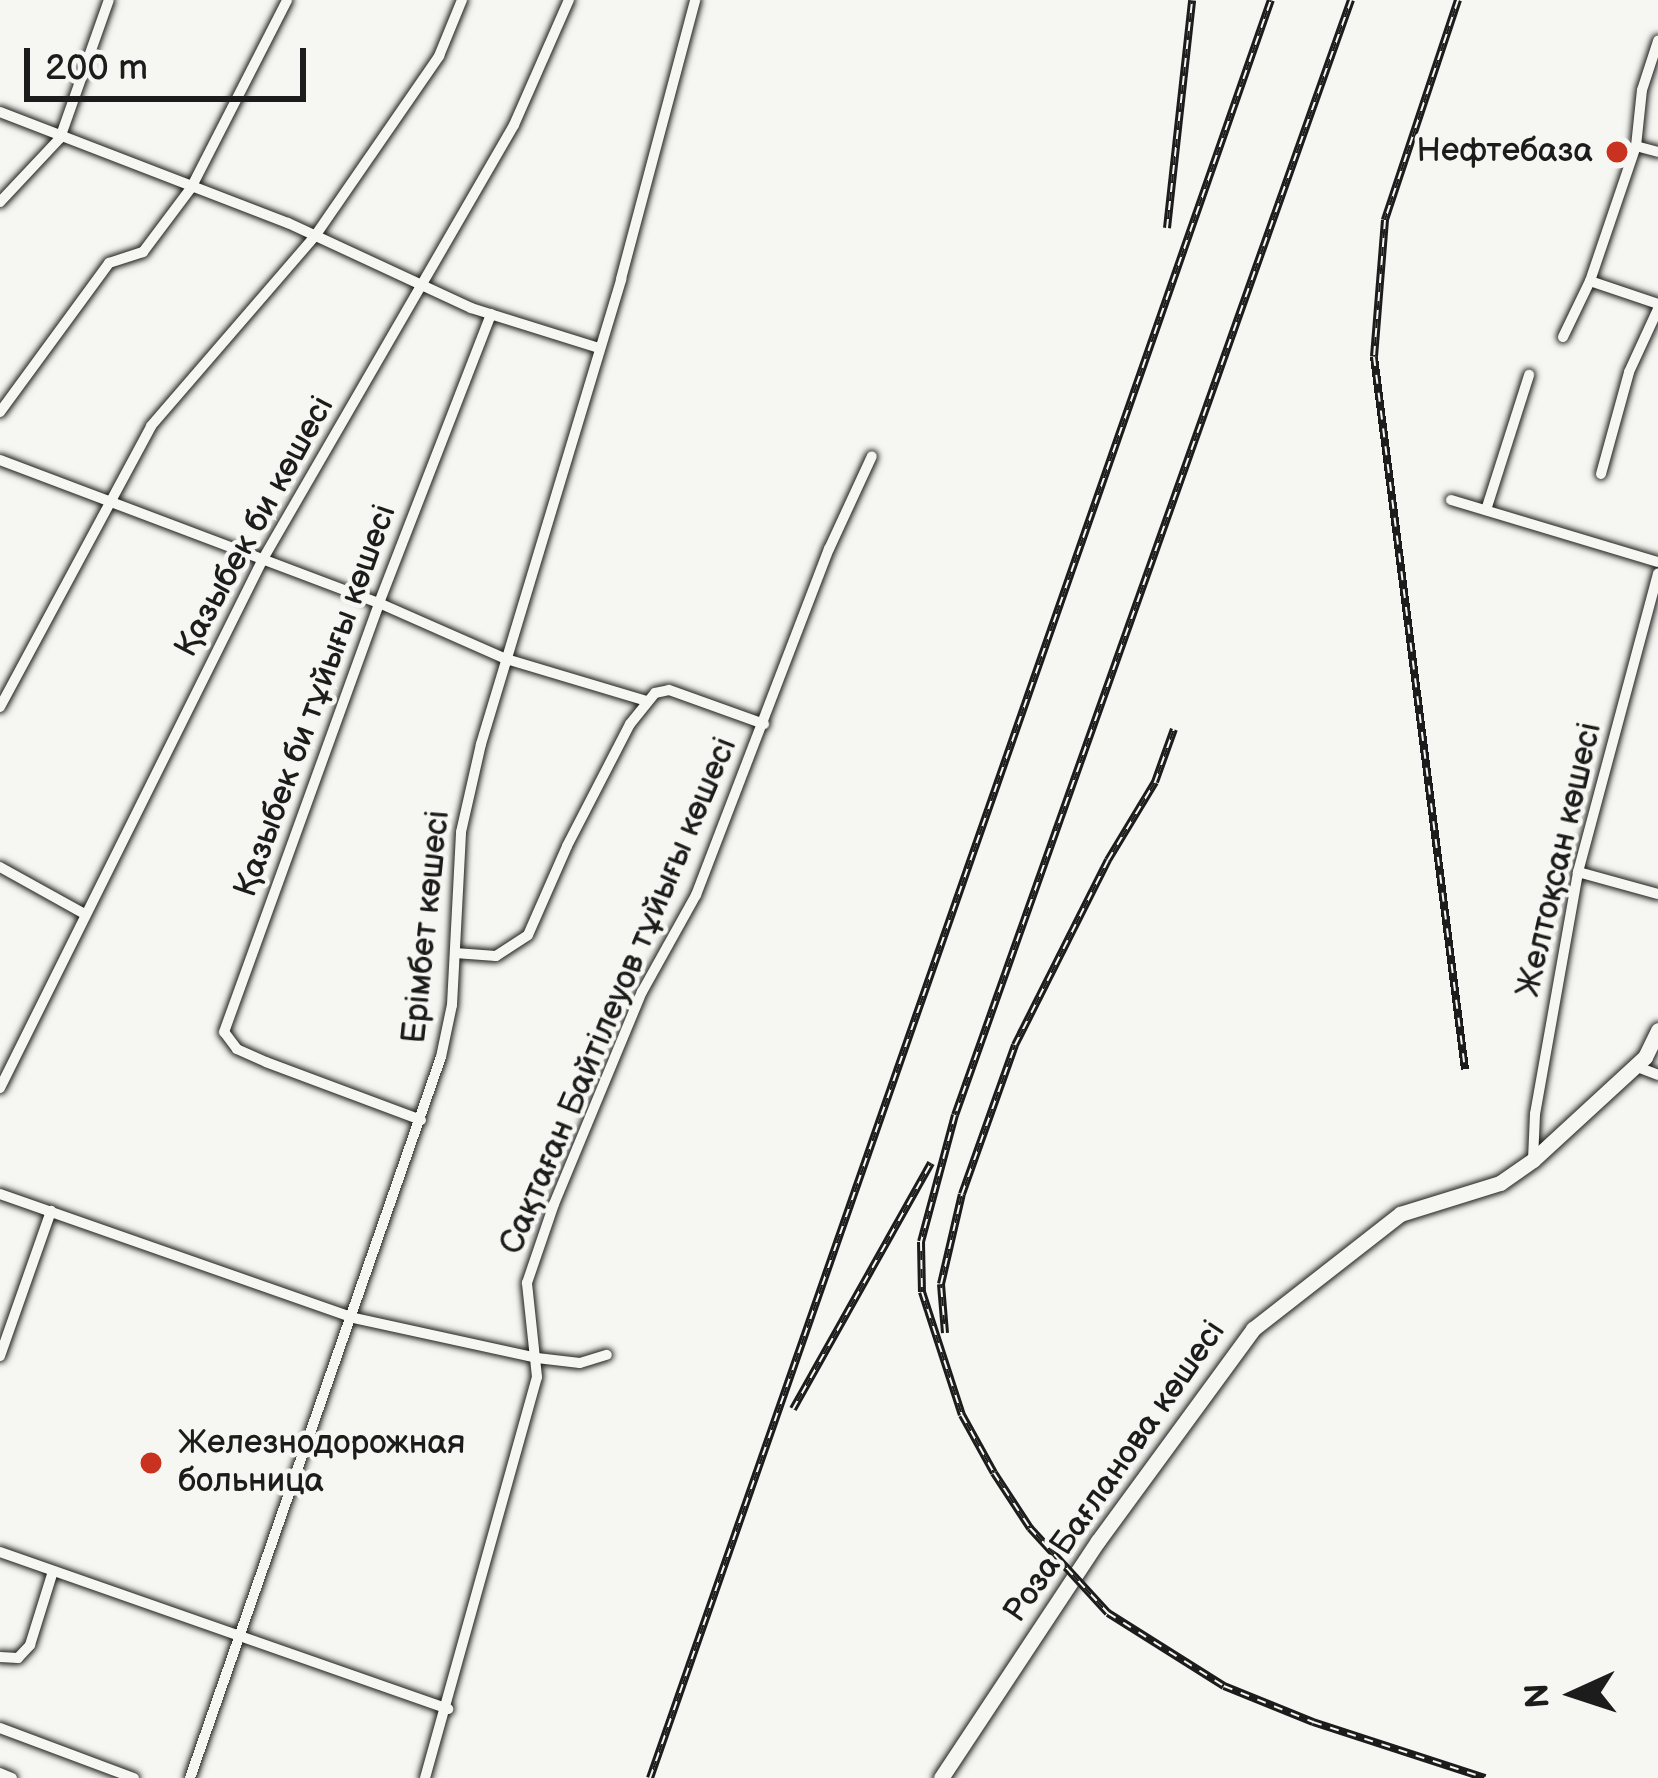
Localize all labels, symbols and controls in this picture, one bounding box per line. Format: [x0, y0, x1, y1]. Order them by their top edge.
scale bar [30, 24, 312, 98]
text: 200 m [45, 47, 148, 90]
place label: Нефтебаза [1416, 132, 1593, 172]
marker: Нефтебаза [1604, 139, 1630, 165]
street label: Қазыбек би көшесі [167, 390, 343, 664]
street label: Қазыбек би тұйығы көшесі [227, 499, 405, 903]
street label: Желтоқсан көшесі [1509, 719, 1611, 1001]
street label: Сақтаған Байтілеуов тұйығы көшесі [492, 732, 746, 1260]
street label: Ерімбет көшесі [395, 809, 459, 1045]
street label: Роза Бағланова көшесі [996, 1313, 1234, 1631]
place label: Железнодорожная больница [178, 1424, 465, 1502]
marker: Железнодорожная больница [135, 1447, 167, 1479]
north arrow [1514, 1634, 1634, 1754]
text: N [1517, 1682, 1559, 1709]

